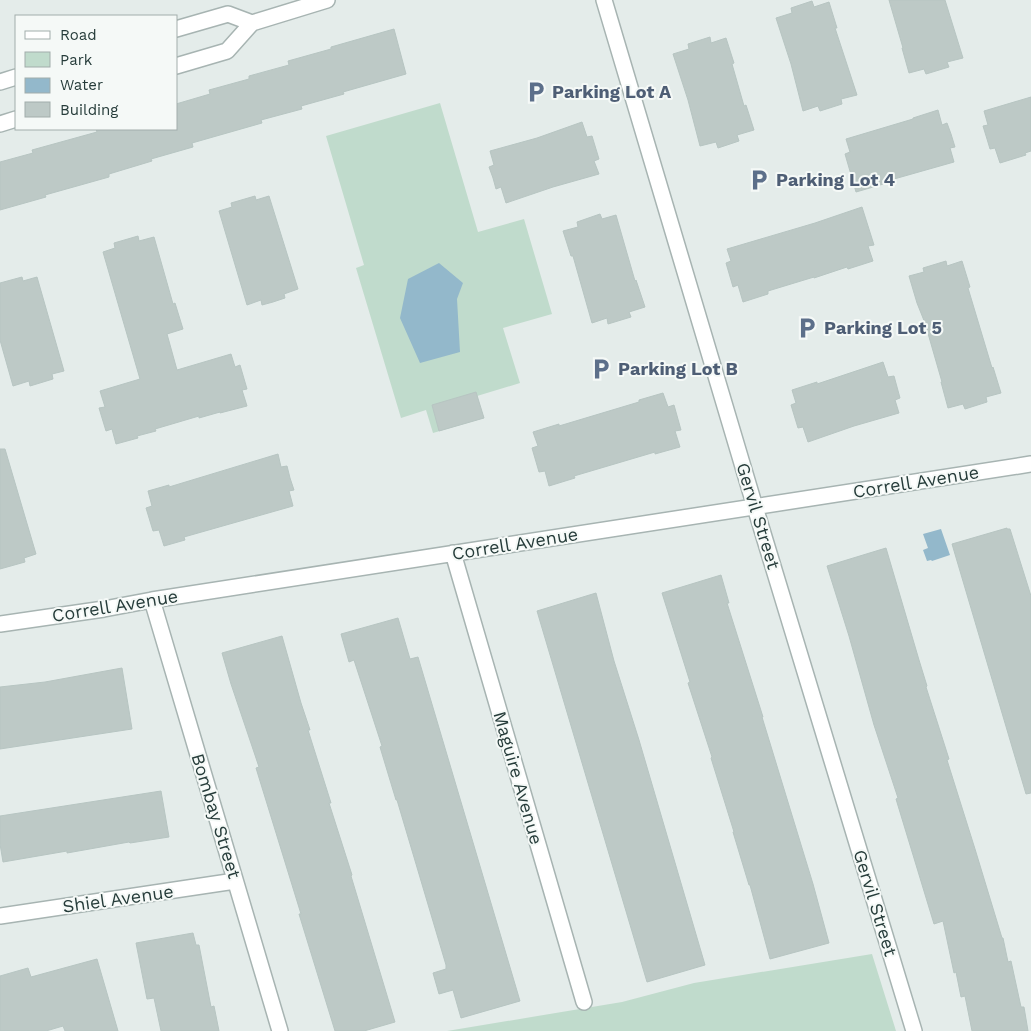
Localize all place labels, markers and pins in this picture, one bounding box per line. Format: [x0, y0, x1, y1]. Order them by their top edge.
parking icon: Parking Lot A [523, 79, 549, 105]
place label: Parking Lot A [552, 81, 672, 102]
parking icon: Parking Lot 4 [746, 167, 772, 193]
place label: Parking Lot 4 [776, 169, 895, 190]
parking icon: Parking Lot 5 [794, 315, 820, 341]
place label: Parking Lot 5 [824, 317, 942, 338]
parking icon: Parking Lot B [588, 356, 614, 382]
place label: Parking Lot B [618, 358, 738, 379]

